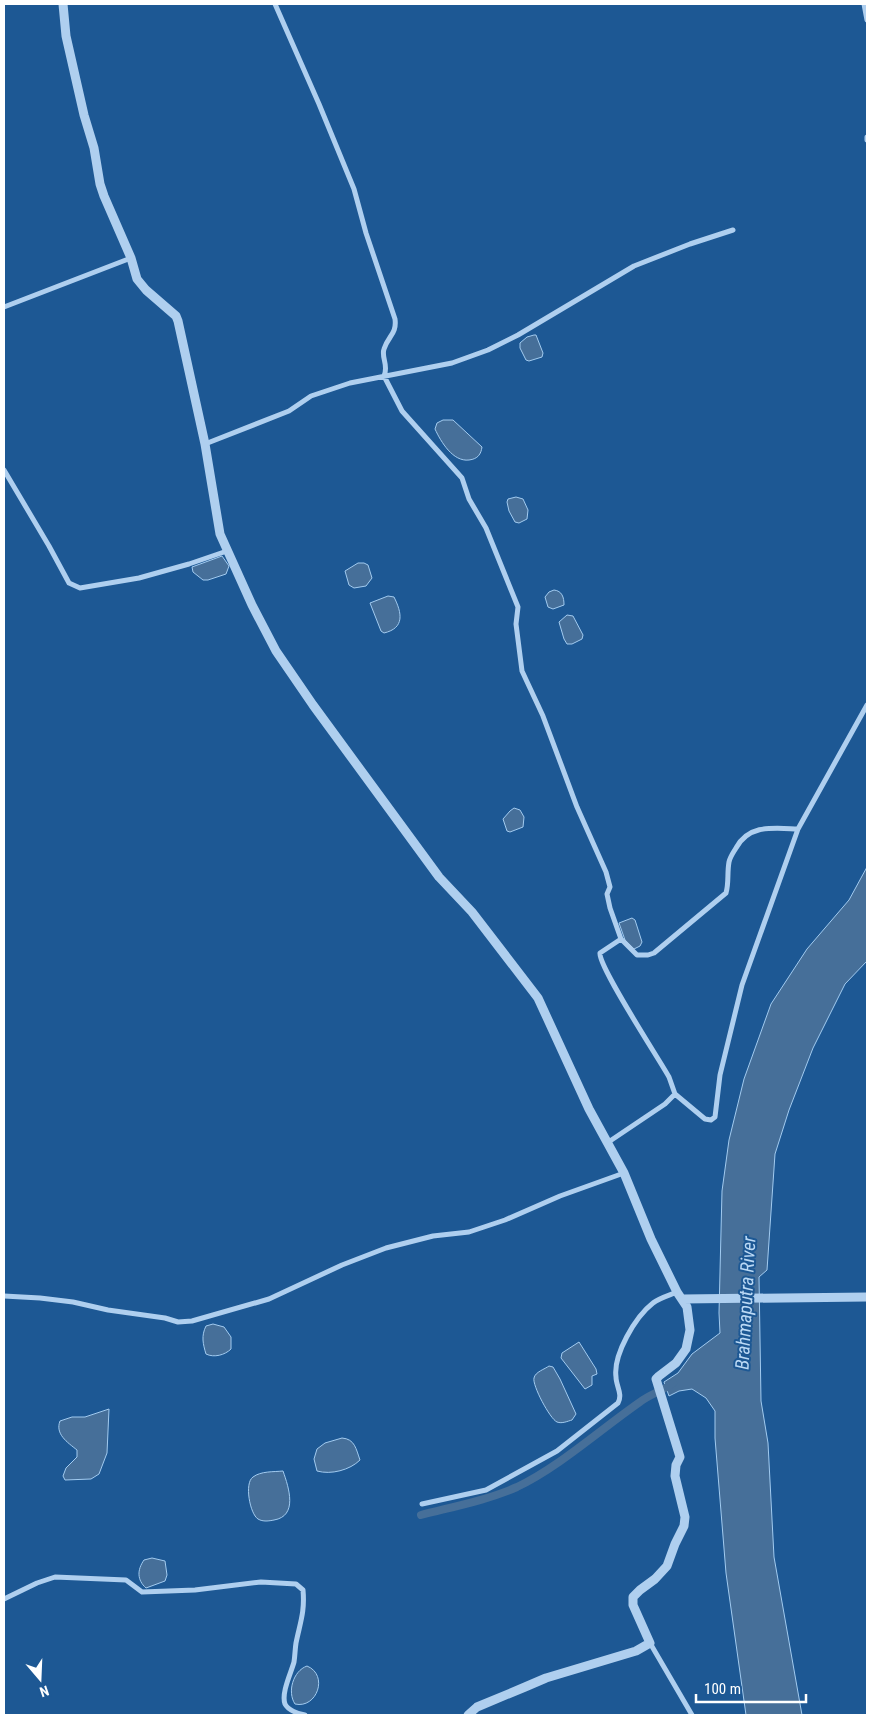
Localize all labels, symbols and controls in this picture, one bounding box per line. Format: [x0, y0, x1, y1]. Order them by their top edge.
water label: Brahmaputra River [731, 1235, 760, 1370]
north arrow [15, 1654, 65, 1704]
scale bar [696, 1672, 806, 1704]
text: 100 m [704, 1680, 741, 1698]
text: N [38, 1682, 51, 1700]

